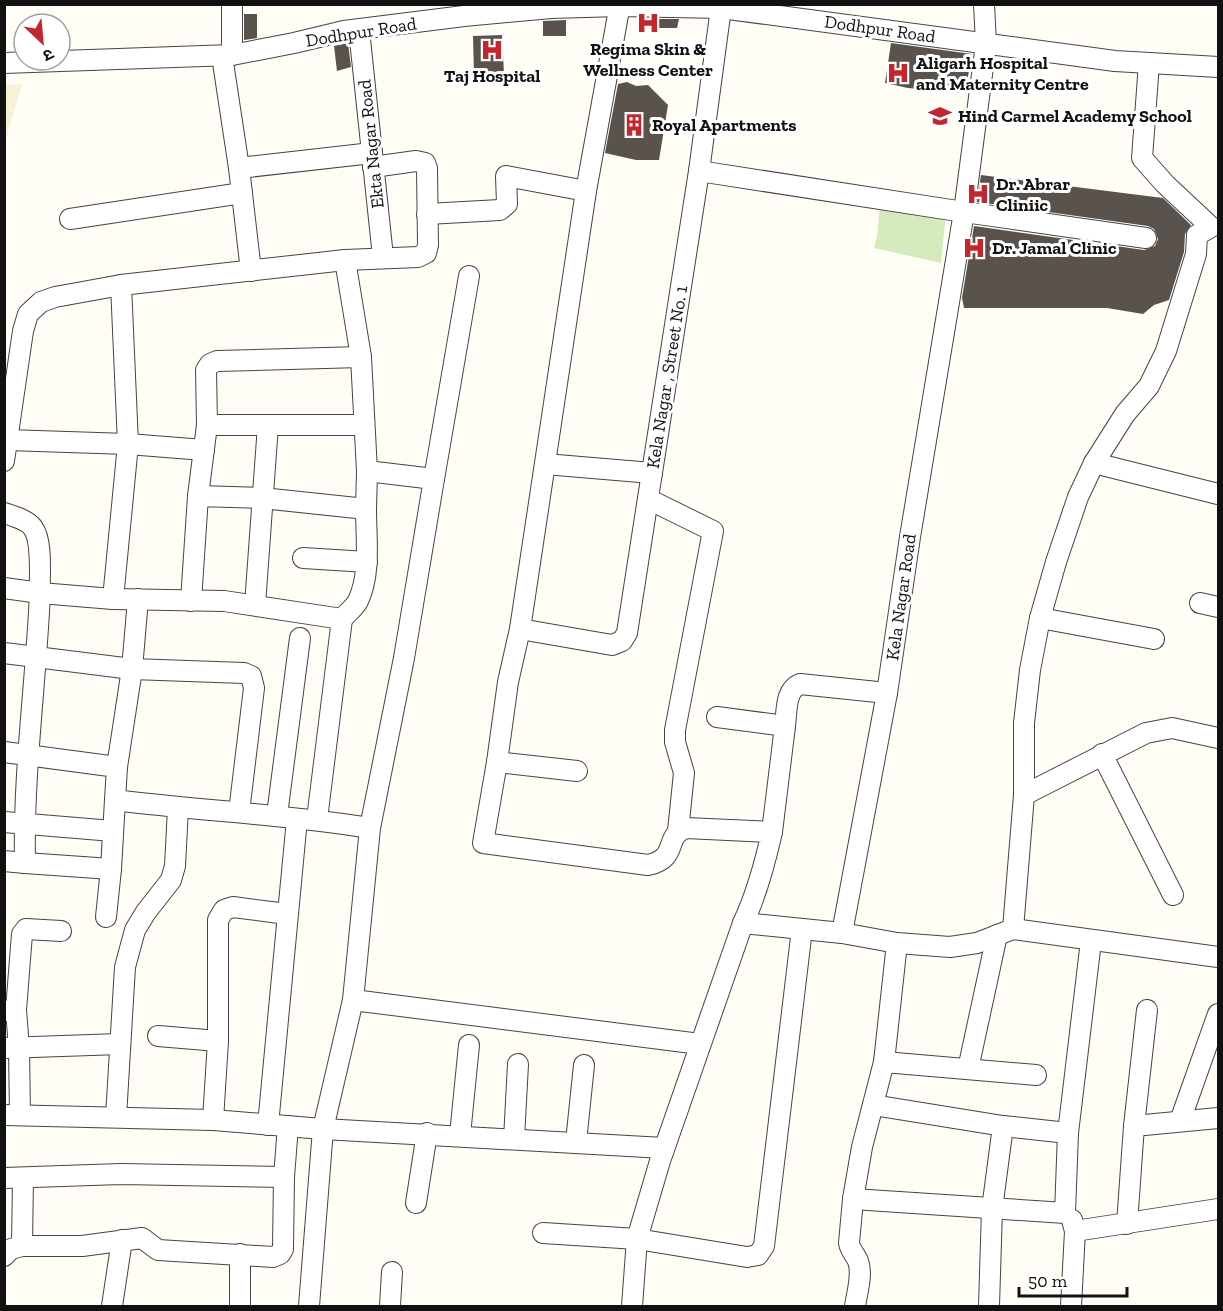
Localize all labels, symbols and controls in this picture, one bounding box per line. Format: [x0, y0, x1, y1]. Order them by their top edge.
hospital icon: Regima Skin & Wellness Center [635, 10, 661, 36]
street label: Dodhpur Road [823, 10, 937, 48]
north arrow [12, 12, 72, 72]
street label: Dodhpur Road [304, 12, 418, 52]
hospital icon: Taj Hospital [479, 37, 505, 63]
place label: Regima Skin & Wellness Center [583, 38, 713, 81]
text: उ [39, 44, 57, 66]
place label: Aligarh Hospital and Maternity Centre [916, 52, 1089, 95]
hospital icon: Aligarh Hospital and Maternity Centre [885, 60, 911, 86]
place label: Taj Hospital [444, 65, 540, 87]
street label: Ekta Nagar Road [353, 78, 389, 210]
school or university icon: Hind Carmel Academy School [927, 103, 953, 129]
place label: Hind Carmel Academy School [958, 105, 1192, 127]
building icon: Royal Apartments [621, 112, 647, 138]
place label: Royal Apartments [652, 114, 796, 136]
place label: Dr. Abrar Cliniic [996, 173, 1070, 216]
hospital icon: Dr. Abrar Cliniic [965, 181, 991, 207]
hospital icon: Dr. Jamal Clinic [961, 235, 987, 261]
place label: Dr. Jamal Clinic [992, 237, 1117, 259]
street label: Kela Nagar , Street No. 1 [642, 284, 692, 470]
street label: Kela Nagar Road [881, 532, 921, 662]
scale bar [1019, 1260, 1127, 1298]
text: 50 m [1028, 1270, 1068, 1292]

